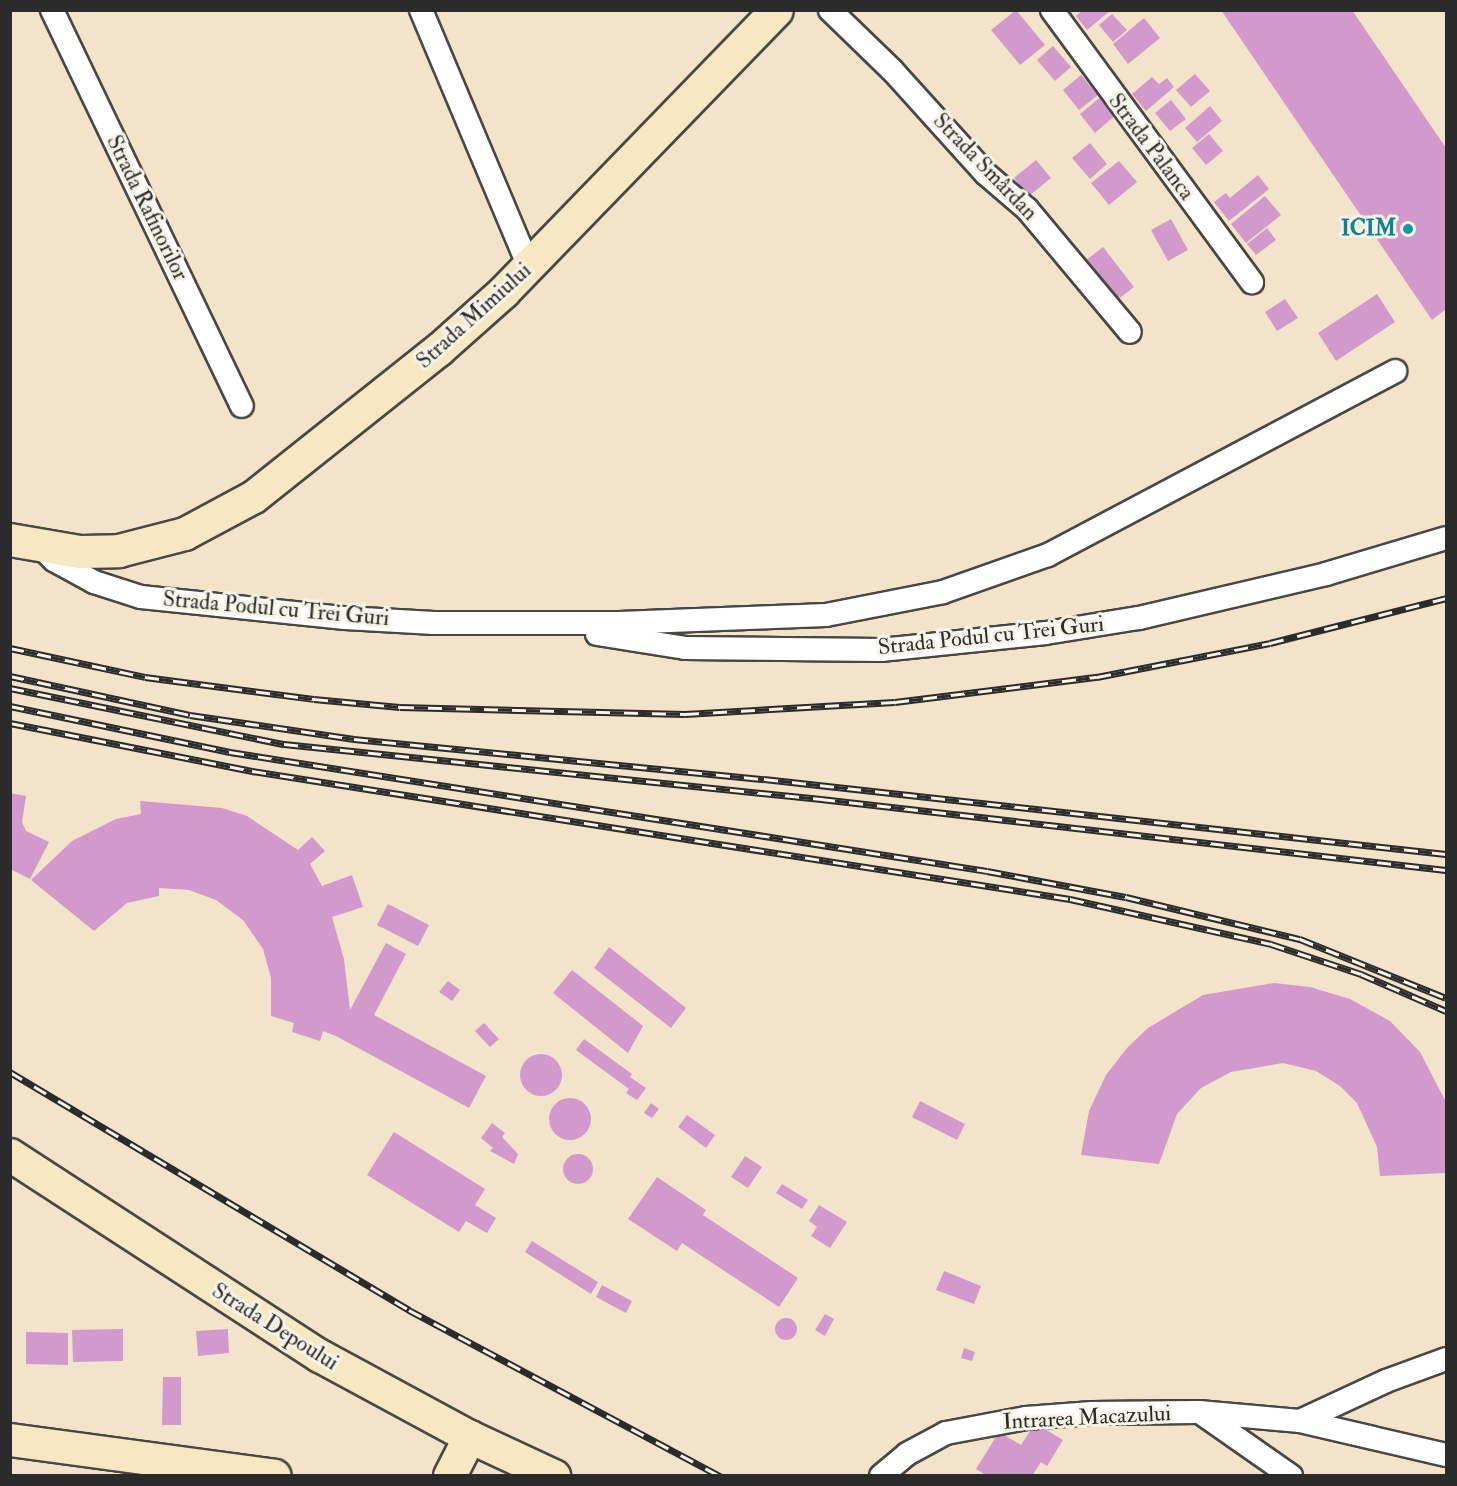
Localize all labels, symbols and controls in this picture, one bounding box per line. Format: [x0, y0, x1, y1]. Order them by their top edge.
street label: Strada Palanca [1102, 89, 1200, 205]
street label: Strada Smârdan [927, 108, 1043, 226]
street label: Strada Rafinorilor [100, 131, 194, 285]
place label: ICIM [1341, 216, 1396, 242]
marker: ICIM [1401, 222, 1415, 236]
street label: Strada Mimiului [411, 258, 537, 374]
street label: Strada Podul cu Trei Guri [162, 586, 390, 632]
street label: Strada Podul cu Trei Guri [877, 611, 1105, 661]
street label: Strada Depoului [207, 1278, 343, 1376]
street label: Intrarea Macazului [1002, 1400, 1172, 1436]

